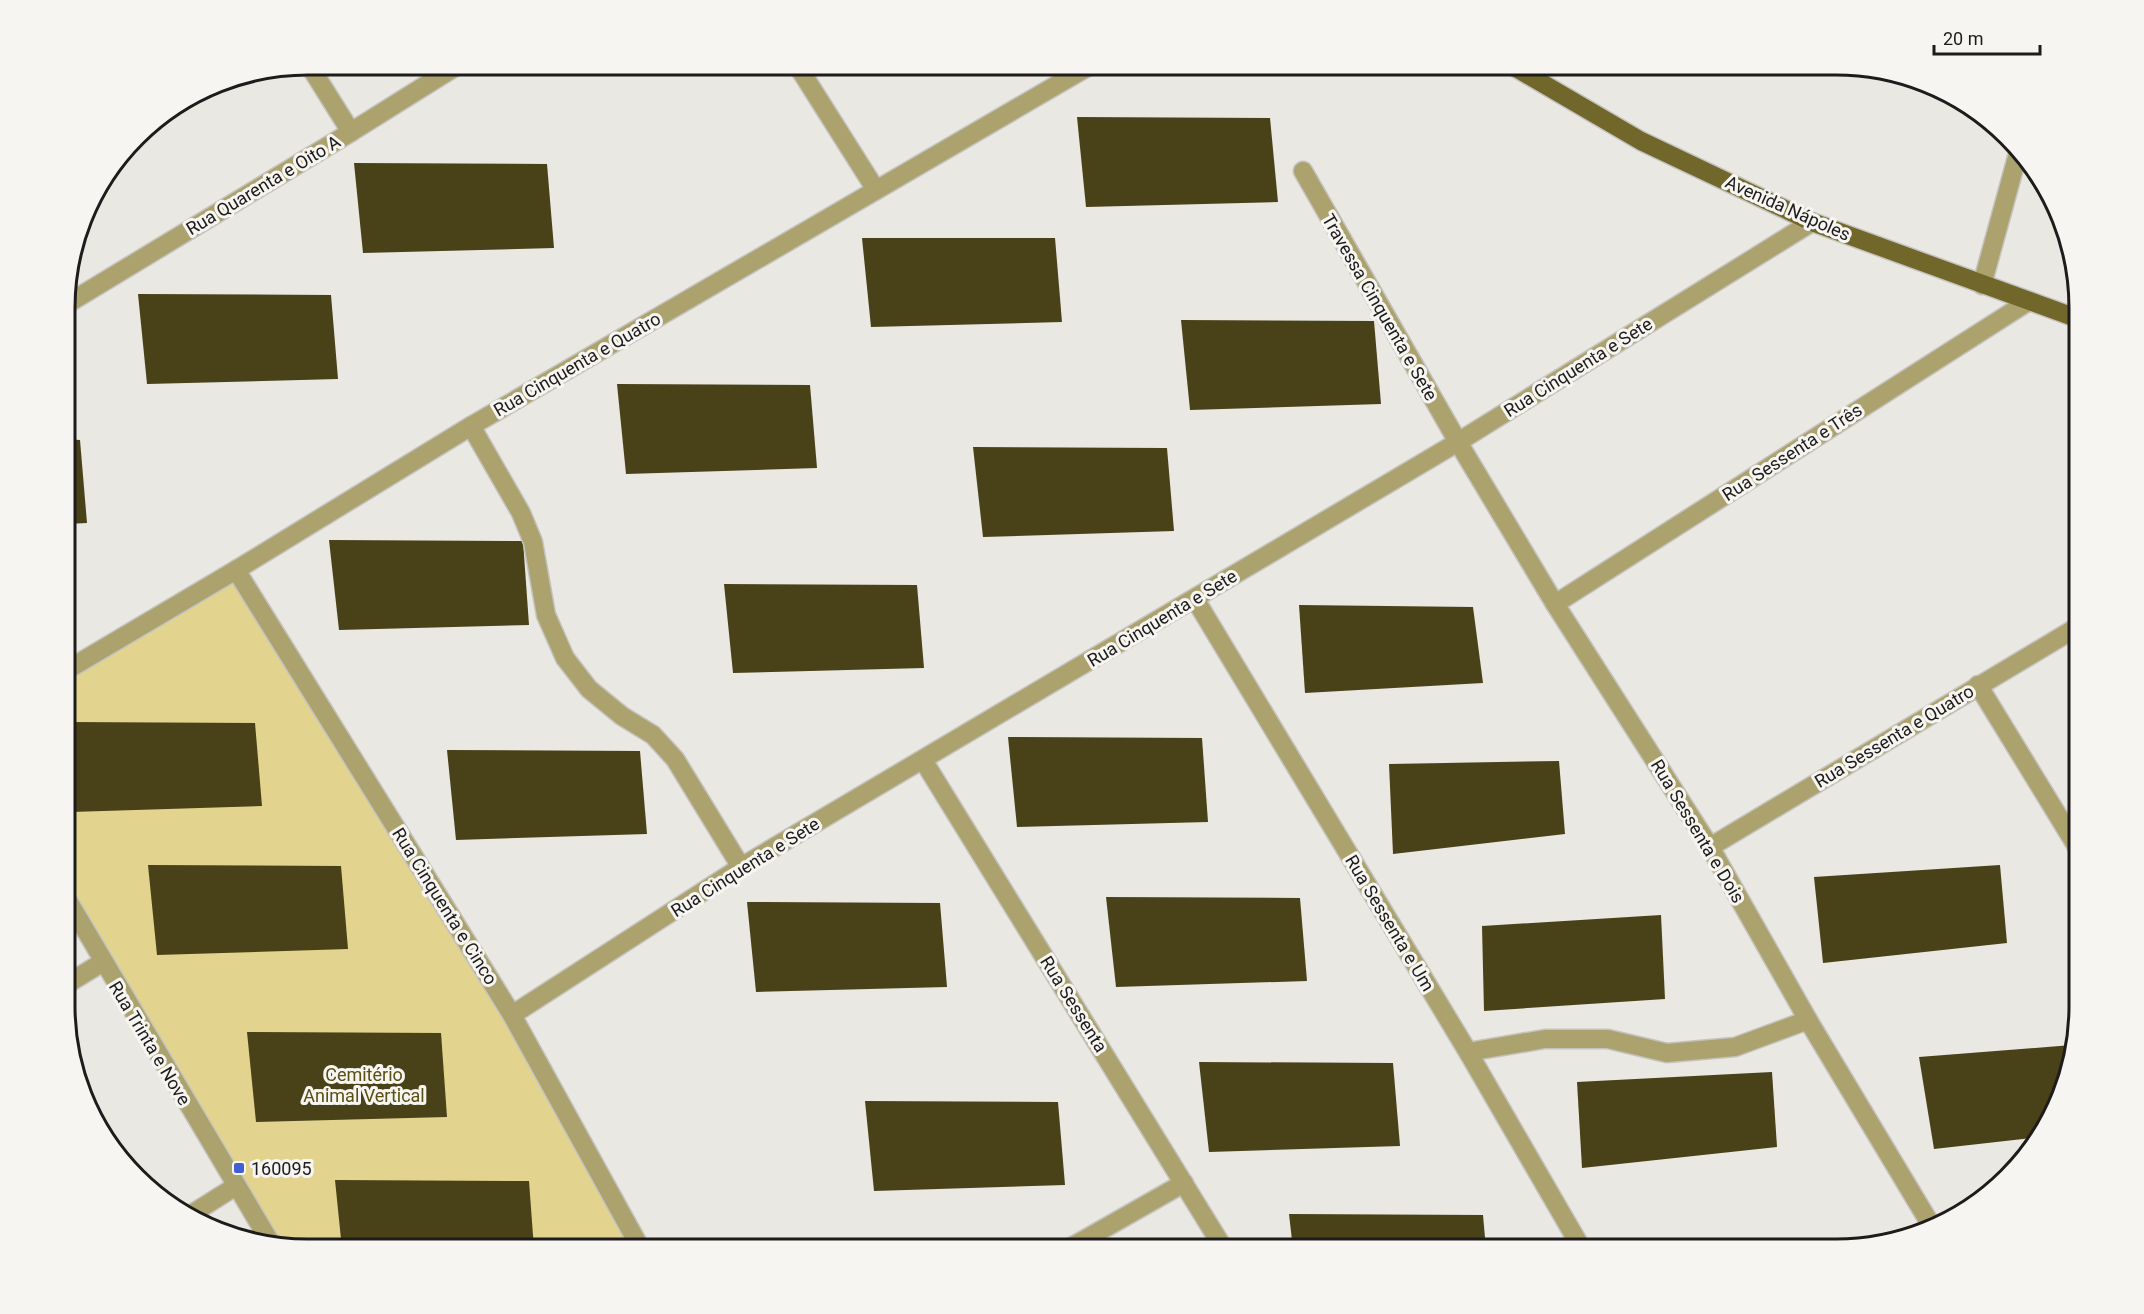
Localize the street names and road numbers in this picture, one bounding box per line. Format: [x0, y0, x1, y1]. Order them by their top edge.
street label: Rua Quarenta e Oito A [182, 131, 344, 239]
street label: Avenida Nápoles [1722, 171, 1854, 245]
street label: Travessa Cinquenta e Sete [1318, 210, 1442, 404]
street label: Rua Cinquenta e Quatro [490, 308, 664, 420]
street label: Rua Cinquenta e Sete [1500, 313, 1656, 421]
street label: Rua Sessenta e Três [1718, 399, 1866, 505]
street label: Rua Cinquenta e Sete [1083, 565, 1241, 671]
street label: Rua Sessenta e Quatro [1811, 680, 1977, 792]
street label: Rua Sessenta e Dois [1647, 756, 1749, 906]
street label: Rua Cinquenta e Sete [667, 813, 823, 921]
street label: Rua Cinquenta e Cinco [388, 824, 502, 988]
street label: Rua Sessenta e Um [1341, 851, 1439, 995]
street label: Rua Sessenta [1036, 952, 1112, 1056]
street label: Rua Trinta e Nove [105, 977, 195, 1109]

